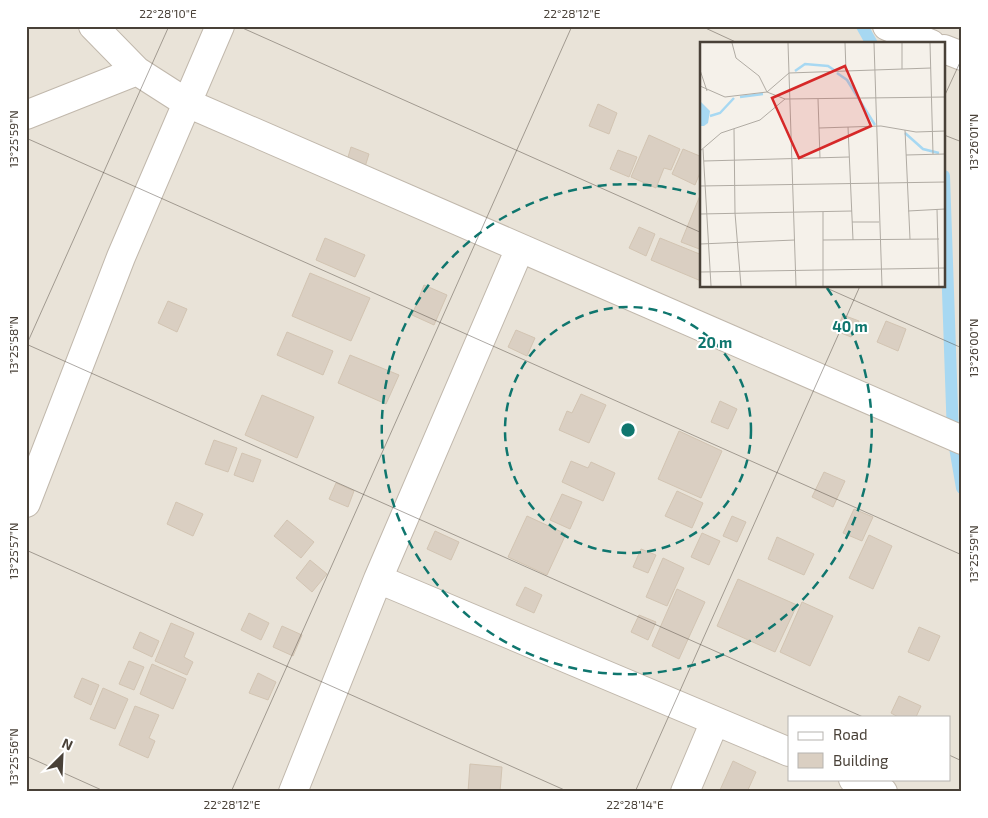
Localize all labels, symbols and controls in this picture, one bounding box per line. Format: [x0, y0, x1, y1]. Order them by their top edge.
text: 22°28'10"E [139, 6, 197, 20]
text: 22°28'12"E [544, 6, 601, 20]
inset map [700, 42, 946, 288]
text: 13°25'59"N [6, 110, 20, 168]
text: 13°26'01"N [966, 114, 980, 170]
text: 13°25'58"N [6, 316, 20, 374]
text: 40 m [832, 317, 868, 335]
text: 13°26'00"N [966, 318, 980, 378]
text: 20 m [698, 333, 732, 351]
centre of rings [619, 421, 637, 439]
text: 13°25'57"N [6, 523, 20, 579]
text: 13°25'59"N [966, 525, 980, 583]
legend [788, 716, 950, 780]
text: Road [833, 725, 868, 743]
text: 13°25'56"N [6, 728, 20, 786]
north arrow [38, 730, 88, 780]
text: N [59, 734, 76, 753]
text: Building [833, 751, 889, 769]
text: 22°28'12"E [204, 797, 261, 811]
text: 22°28'14"E [606, 797, 664, 811]

